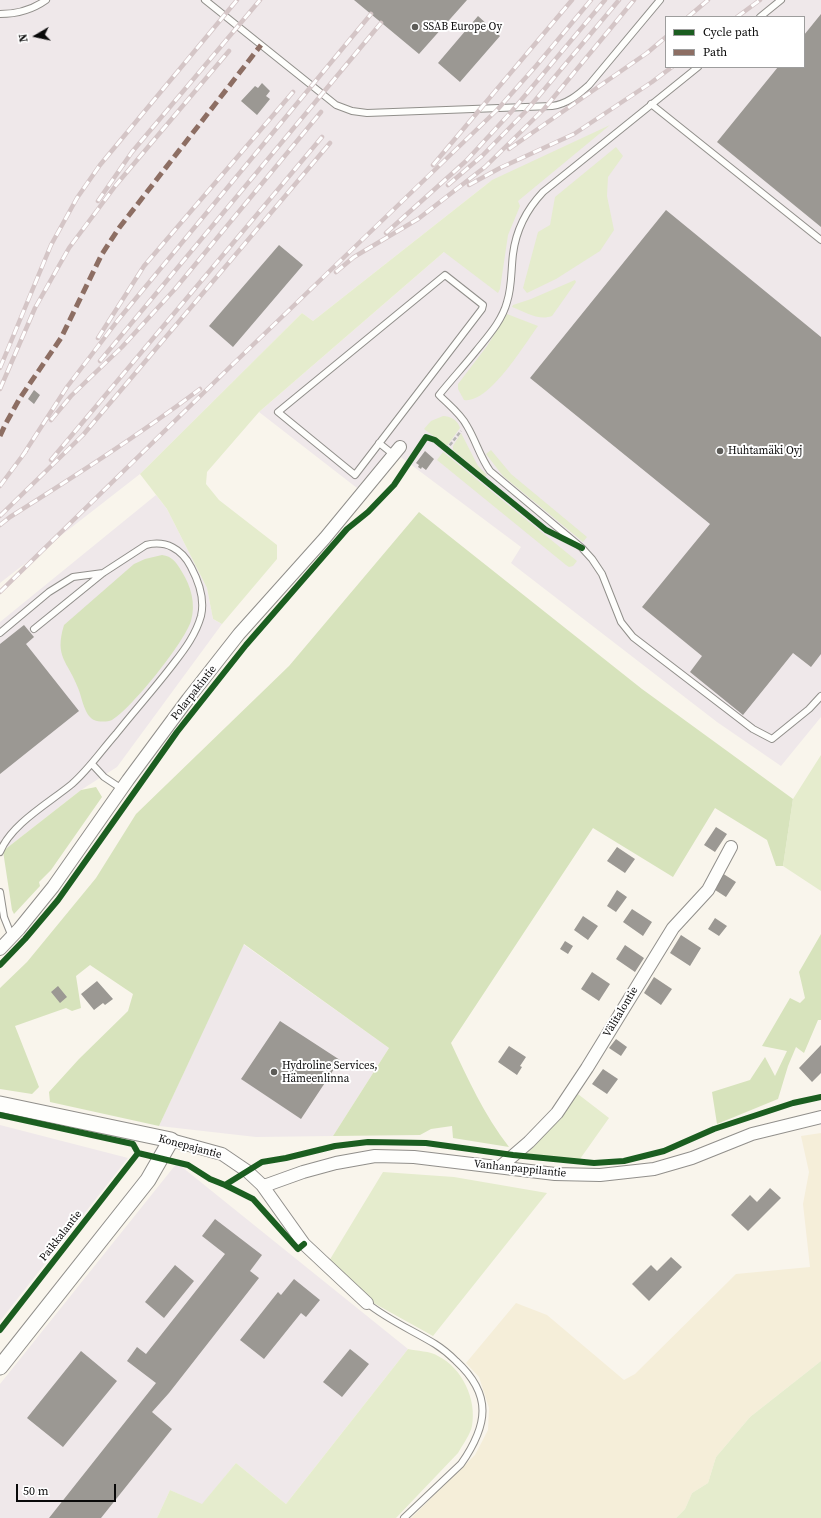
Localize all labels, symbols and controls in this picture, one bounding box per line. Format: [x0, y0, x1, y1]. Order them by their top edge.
north arrow [16, 16, 56, 56]
legend [665, 16, 805, 68]
place label: SSAB Europe Oy [423, 20, 502, 34]
marker: SSAB Europe Oy [410, 22, 420, 32]
text: Cycle path [703, 24, 759, 40]
text: N [16, 33, 32, 43]
text: Path [703, 44, 727, 60]
place label: Huhtamäki Oyj [728, 444, 802, 458]
marker: Huhtamäki Oyj [715, 446, 725, 456]
street label: Polarpakintie [169, 663, 219, 723]
street label: Välitalontie [601, 984, 641, 1040]
place label: Hydroline Services, Hämeenlinna [282, 1059, 378, 1085]
marker: Hydroline Services, Hämeenlinna [269, 1067, 279, 1077]
street label: Konepajantie [157, 1132, 223, 1162]
street label: Vanhanpappilantie [473, 1158, 567, 1180]
street label: Paikkalantie [37, 1208, 85, 1264]
scale bar [18, 1476, 118, 1502]
text: 50 m [23, 1483, 49, 1499]

